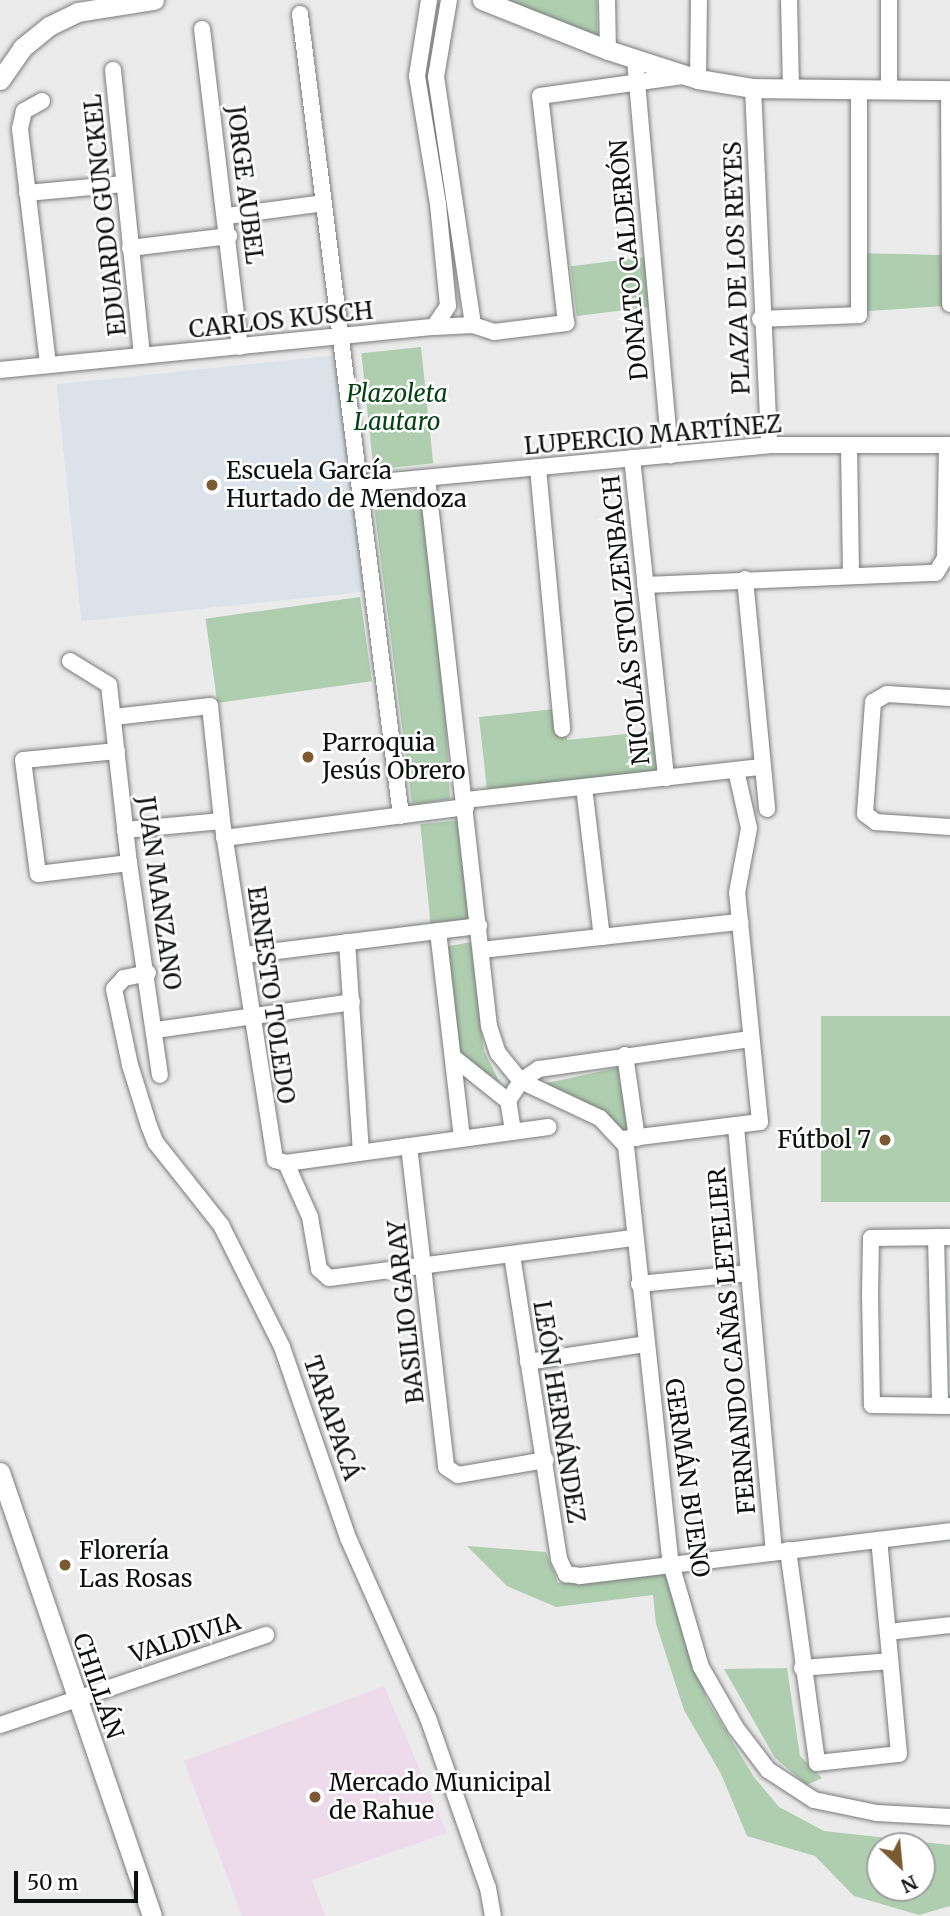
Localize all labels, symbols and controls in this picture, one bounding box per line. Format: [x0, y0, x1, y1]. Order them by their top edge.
street label: EDUARDO GUNCKEL [78, 93, 132, 337]
street label: JORGE AUBEL [221, 104, 269, 266]
street label: DONATO CALDERÓN [604, 138, 654, 382]
street label: PLAZA DE LOS REYES [718, 141, 756, 395]
street label: CARLOS KUSCH [187, 296, 375, 344]
park label: Plazoleta Lautaro [346, 380, 448, 436]
street label: LUPERCIO MARTÍNEZ [523, 409, 783, 461]
place label: Escuela García Hurtado de Mendoza [226, 457, 467, 513]
street label: NICOLÁS STOLZENBACH [596, 474, 656, 766]
marker: Escuela García Hurtado de Mendoza [204, 477, 220, 493]
place label: Parroquia Jesús Obrero [322, 729, 466, 785]
marker: Parroquia Jesús Obrero [300, 749, 316, 765]
street label: JUAN MANZANO [131, 794, 187, 992]
street label: ERNESTO TOLEDO [241, 884, 301, 1106]
place label: Fútbol 7 [777, 1126, 871, 1154]
marker: Fútbol 7 [877, 1132, 893, 1148]
street label: FERNANDO CAÑAS LETELIER [703, 1167, 761, 1515]
street label: BASILIO GARAY [382, 1219, 430, 1405]
street label: LEÓN HERNÁNDEZ [527, 1299, 591, 1525]
street label: TARAPACÁ [297, 1352, 367, 1484]
street label: GERMÁN BUENO [659, 1377, 715, 1579]
place label: Florería Las Rosas [79, 1537, 192, 1593]
marker: Florería Las Rosas [57, 1557, 73, 1573]
street label: VALDIVIA [126, 1607, 244, 1669]
street label: CHILLÁN [67, 1629, 129, 1743]
place label: Mercado Municipal de Rahue [329, 1769, 551, 1825]
marker: Mercado Municipal de Rahue [307, 1789, 323, 1805]
north arrow [866, 1832, 936, 1902]
scale bar [18, 1856, 142, 1900]
text: 50 m [27, 1869, 78, 1896]
text: N [897, 1870, 921, 1898]

